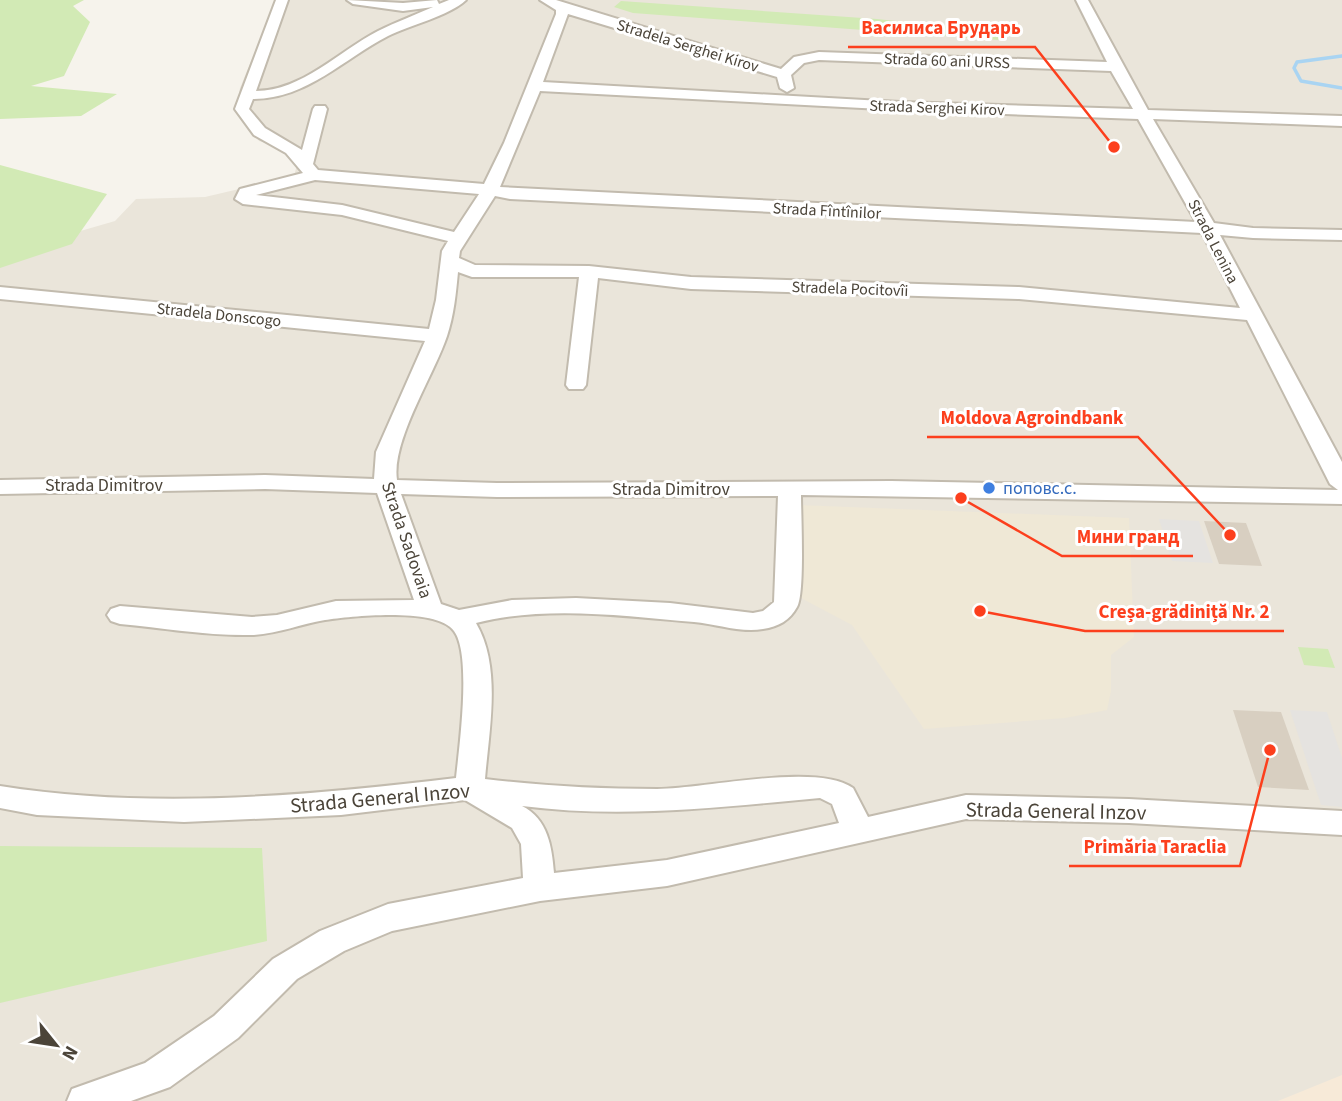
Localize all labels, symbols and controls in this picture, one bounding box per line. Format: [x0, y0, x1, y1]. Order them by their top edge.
callout: Василиса Брударь [848, 7, 1035, 47]
street label: Stradela Serghei Kirov [614, 14, 762, 78]
text: Василиса Брударь [861, 15, 1021, 42]
street label: Strada 60 ani URSS [884, 48, 1010, 74]
street label: Strada Serghei Kirov [869, 95, 1006, 121]
street label: Strada Lenina [1182, 195, 1244, 287]
street label: Strada Fîntînilor [772, 197, 882, 225]
street label: Stradela Pocitovîi [791, 276, 909, 302]
street label: Stradela Donscogo [156, 298, 282, 332]
callout: Moldova Agroindbank [927, 397, 1138, 437]
text: Moldova Agroindbank [940, 405, 1124, 432]
street label: Strada Dimitrov [45, 473, 164, 498]
place label: поповс.с. [1003, 476, 1077, 501]
street label: Strada Dimitrov [612, 477, 731, 502]
street label: Strada Sadovaia [375, 479, 438, 602]
marker: поповс.с. [981, 480, 997, 496]
callout: Мини гранд [1062, 516, 1193, 556]
text: Мини гранд [1077, 524, 1179, 551]
callout: Creșa-grădiniță Nr. 2 [1085, 591, 1284, 631]
text: Creșa-grădiniță Nr. 2 [1098, 599, 1270, 626]
street label: Strada General Inzov [289, 775, 471, 821]
street label: Strada General Inzov [965, 794, 1147, 828]
callout: Primăria Taraclia [1069, 826, 1240, 866]
text: Primăria Taraclia [1083, 834, 1227, 861]
north arrow [21, 1010, 91, 1080]
text: N [55, 1041, 84, 1065]

